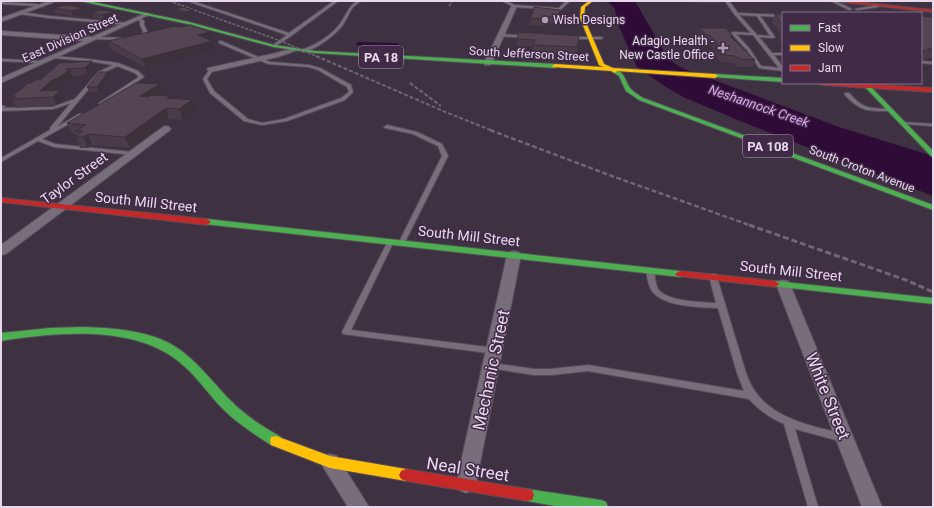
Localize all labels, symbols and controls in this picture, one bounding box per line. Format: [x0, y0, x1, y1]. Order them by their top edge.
street label: East Division Street [20, 11, 120, 65]
legend [782, 12, 922, 84]
place label: Wish Designs [553, 13, 625, 27]
marker: Wish Designs [540, 15, 550, 25]
text: Fast [818, 21, 841, 35]
place label: Adagio Health - New Castle Office [619, 34, 715, 62]
text: Slow [818, 41, 844, 55]
marker: Adagio Health - New Castle Office [717, 42, 729, 54]
street label: South Jefferson Street [469, 44, 589, 64]
road number: PA 18 [359, 46, 403, 68]
text: Jam [818, 61, 842, 75]
water label: Neshannock Creek [707, 82, 812, 130]
road number: PA 108 [743, 135, 793, 157]
street label: South Croton Avenue [807, 142, 917, 196]
street label: Taylor Street [38, 148, 111, 207]
street label: South Mill Street [94, 189, 198, 215]
street label: South Mill Street [417, 223, 521, 249]
street label: South Mill Street [739, 258, 843, 284]
street label: Mechanic Street [468, 308, 514, 432]
street label: White Street [801, 349, 855, 443]
street label: Neal Street [425, 453, 511, 485]

